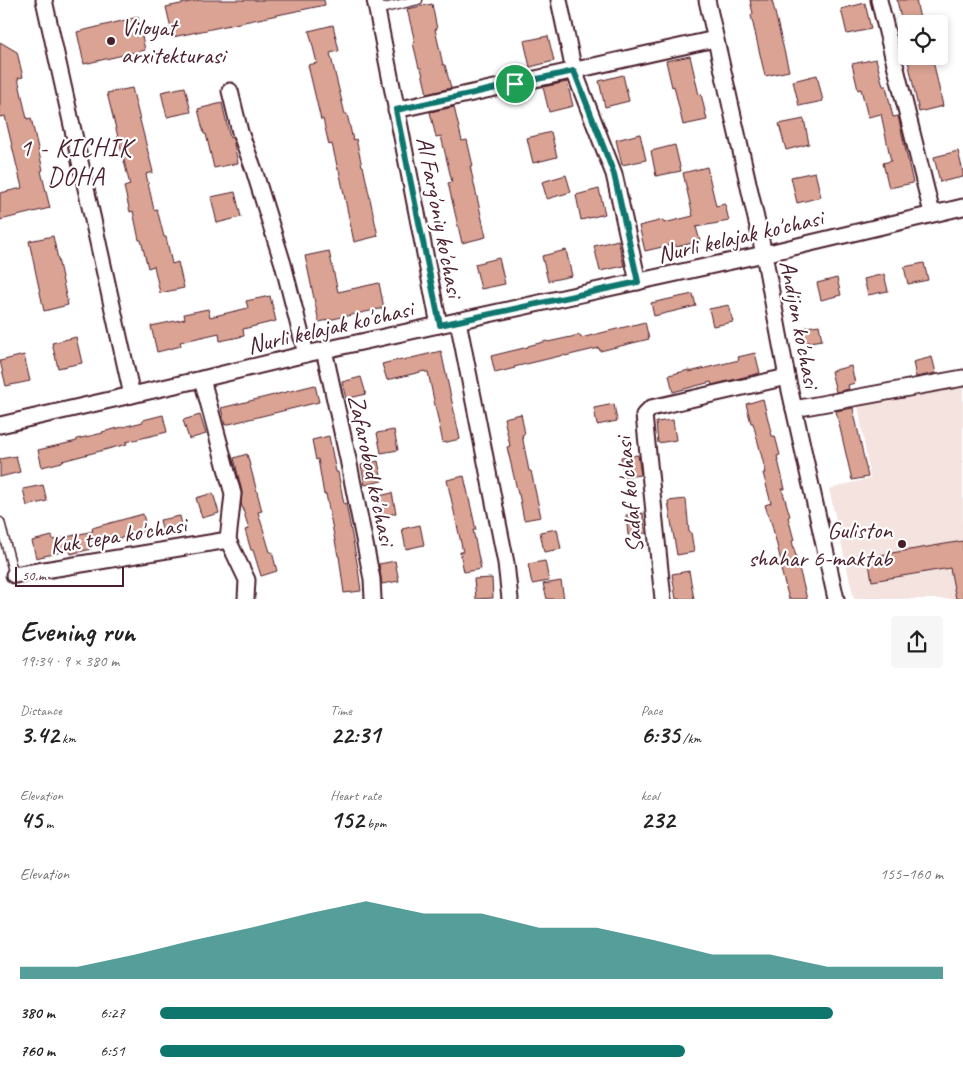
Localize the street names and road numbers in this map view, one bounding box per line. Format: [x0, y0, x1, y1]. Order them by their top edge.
street label: Al Farg'oniy ko'chasi [410, 134, 471, 302]
street label: Nurli kelajak ko'chasi [654, 202, 828, 270]
street label: Andijon ko'chasi [773, 258, 828, 393]
street label: Nurli kelajak ko'chasi [244, 293, 418, 361]
street label: Zafarobod ko'chasi [341, 392, 403, 550]
street label: Sadaf ko'chasi [608, 433, 650, 554]
street label: Kuk tepa ko'chasi [48, 509, 191, 561]

